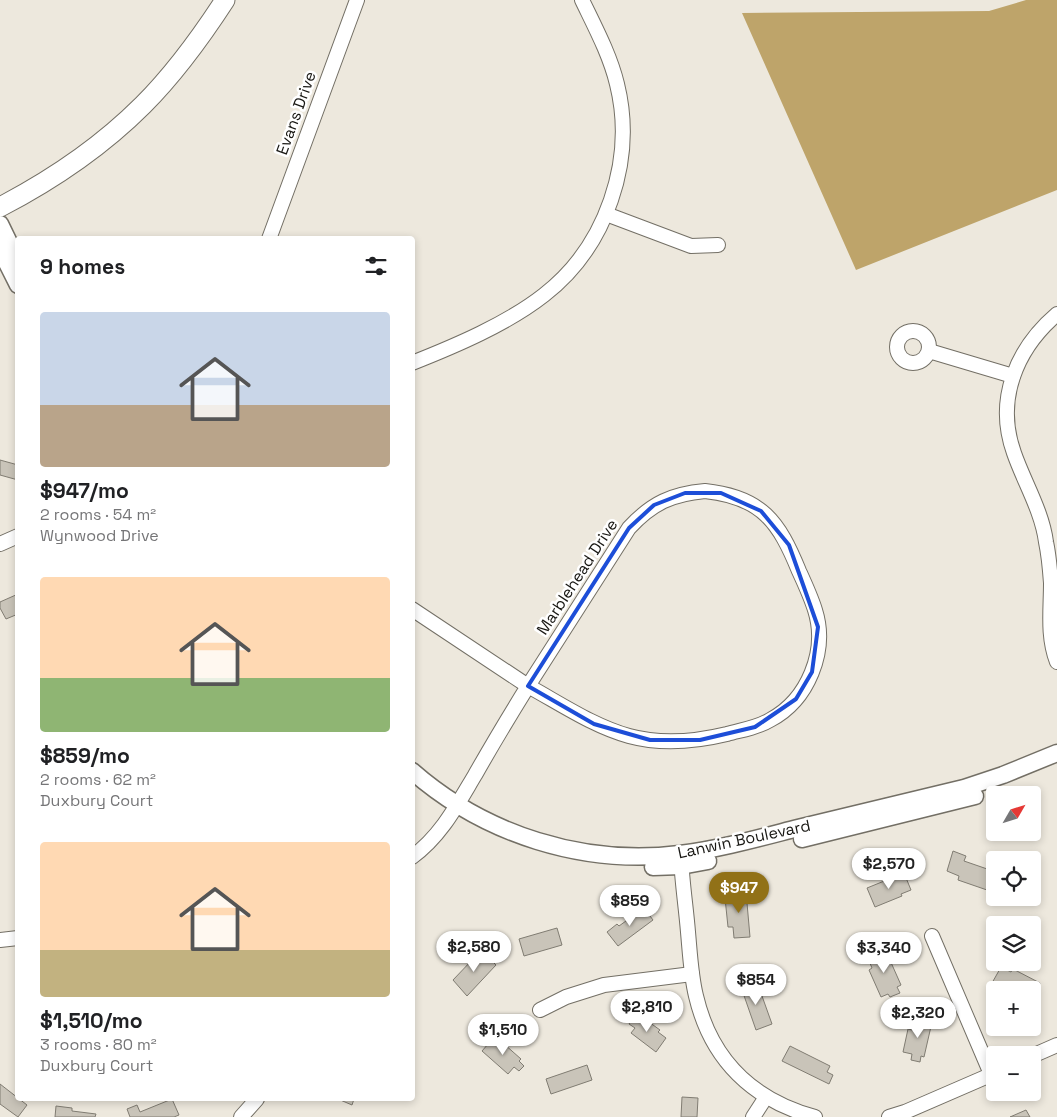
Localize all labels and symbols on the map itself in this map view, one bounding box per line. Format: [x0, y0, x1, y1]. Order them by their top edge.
street label: Evans Drive [271, 68, 321, 158]
street label: Marblehead Drive [532, 515, 622, 639]
north arrow [986, 786, 1041, 841]
street label: Lanwin Boulevard [676, 815, 812, 863]
pin: $2,570 [848, 848, 930, 890]
pin: $947 [709, 872, 769, 914]
pin: $859 [600, 884, 660, 927]
pin: $2,580 [433, 930, 515, 973]
pin: $3,340 [843, 932, 925, 974]
pin: $854 [726, 964, 786, 1006]
pin: $2,810 [606, 990, 688, 1033]
pin: $2,320 [877, 996, 959, 1039]
pin: $1,510 [462, 1014, 544, 1056]

